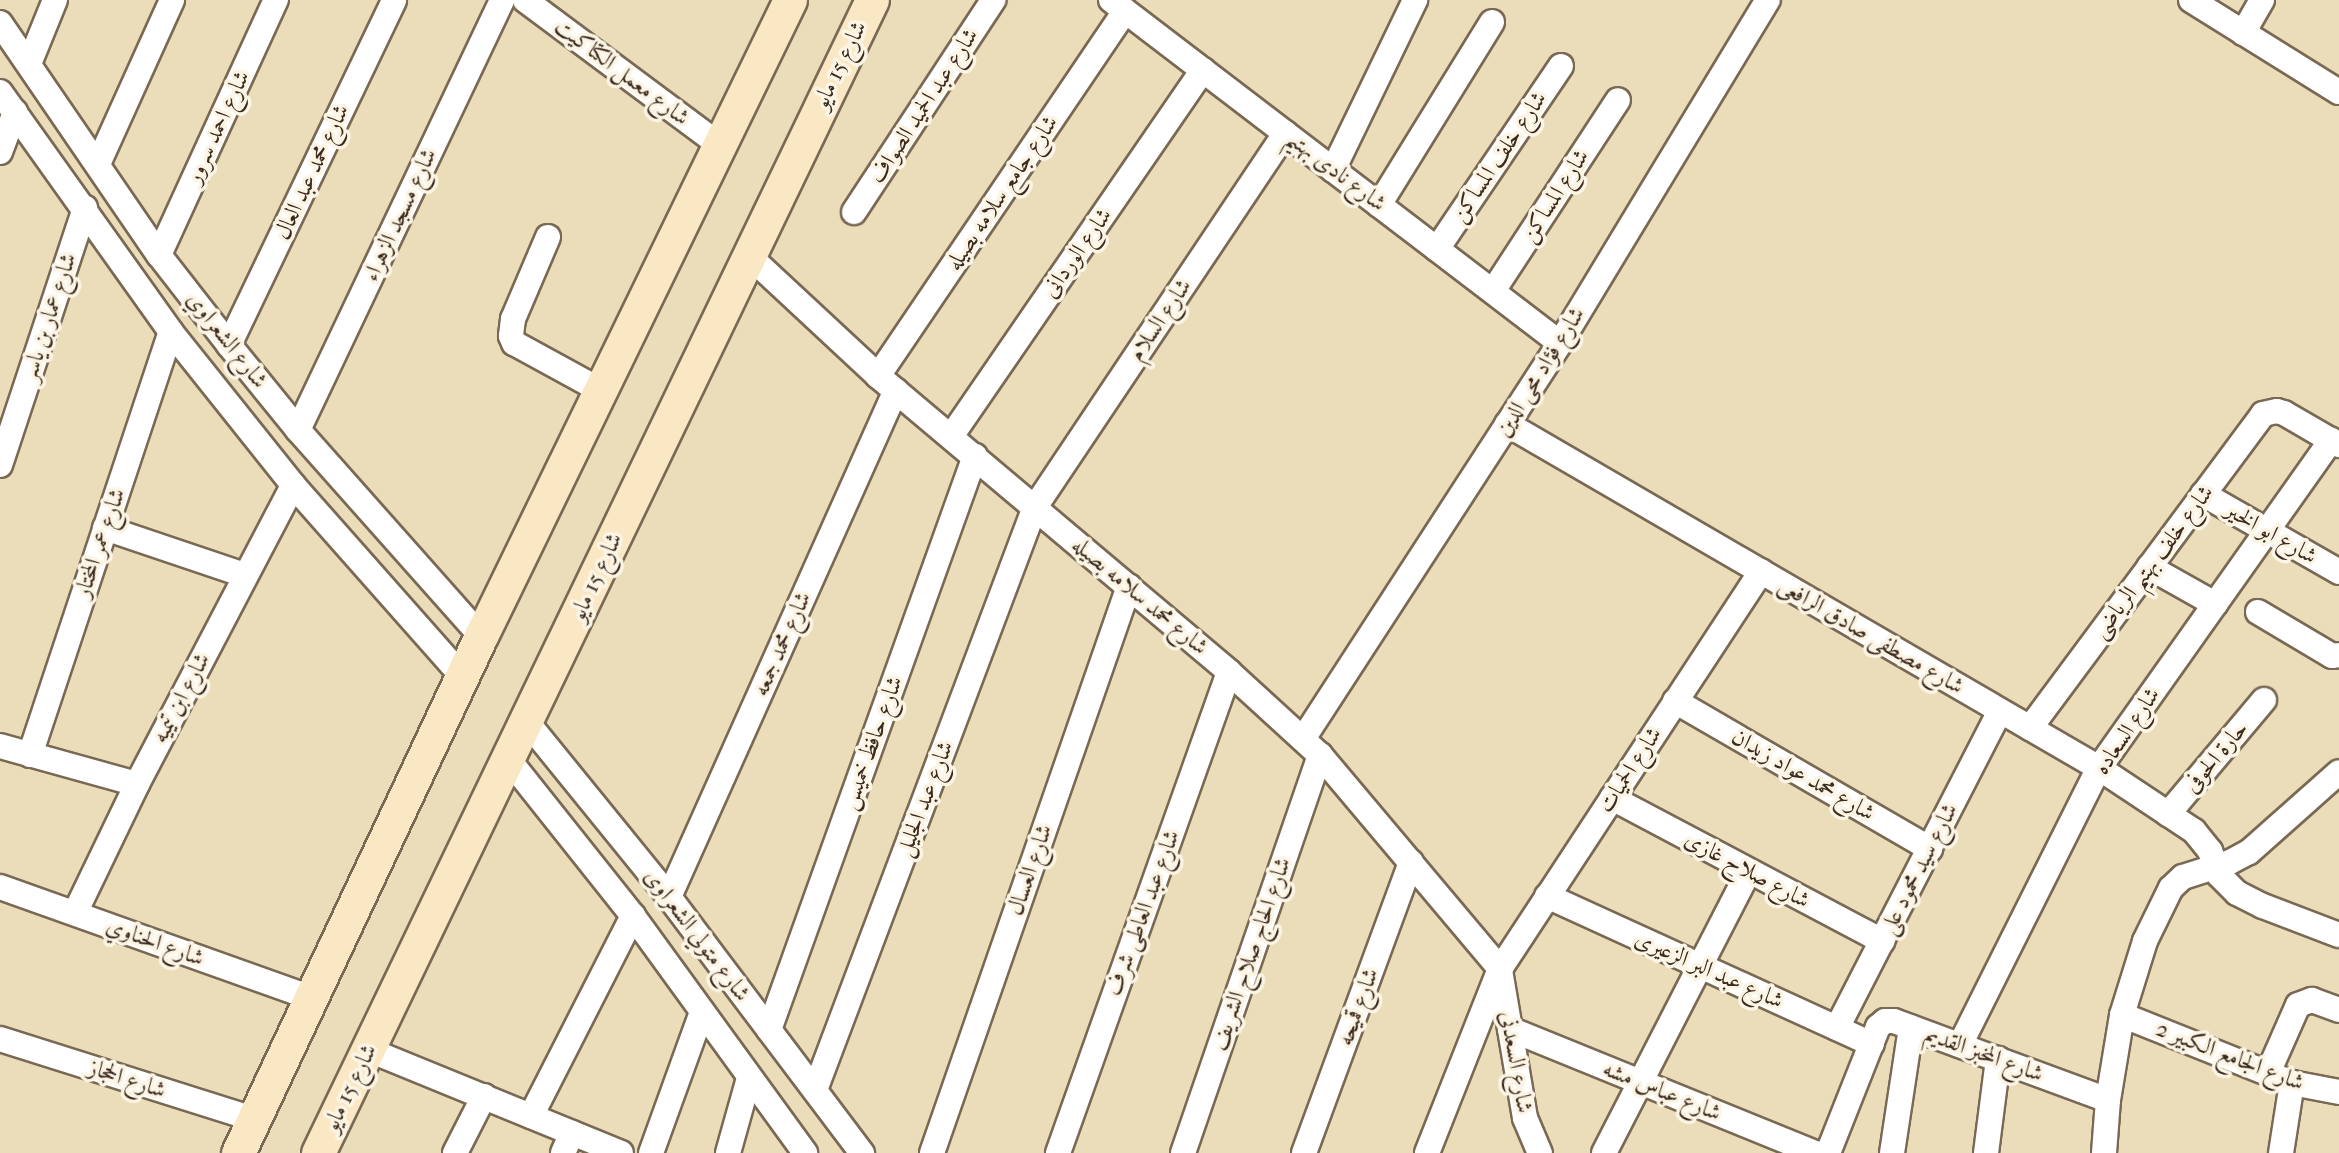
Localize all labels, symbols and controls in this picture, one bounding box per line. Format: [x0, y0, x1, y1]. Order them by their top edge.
street label: شارع معمل الكتاكيت [549, 12, 695, 132]
street label: شارع 15 مايو [807, 17, 873, 113]
street label: شارع عبد الحميد الصواف [864, 23, 984, 189]
street label: شارع احمد سرور [180, 66, 256, 188]
street label: شارع خلف المساكن [1445, 86, 1553, 228]
street label: شارع محمد عبد العال [269, 100, 355, 244]
street label: شارع جامع سلامه بصيله [940, 110, 1064, 276]
street label: شارع نادى بهتيم [1281, 124, 1391, 218]
street label: شارع مسجد الزهراء [357, 144, 443, 286]
street label: شارع المساكن [1515, 144, 1595, 248]
street label: شارع الوردانى [1036, 203, 1118, 303]
street label: شارع عمار بن ياسر [15, 250, 83, 384]
street label: شارع السلام [1122, 274, 1198, 366]
street label: شارع الشعراوي [181, 286, 273, 394]
street label: شارع فؤاد محى الدين [1489, 302, 1591, 442]
street label: شارع خلف بهتيم الرياضى [2086, 480, 2220, 644]
street label: شارع عمر المختار [68, 485, 132, 601]
street label: شارع ابو الخير [2220, 496, 2322, 570]
street label: شارع 15 مايو [564, 528, 628, 626]
street label: شارع محمد سلامه بصيله [1066, 531, 1214, 661]
street label: شارع مصطفى صادق الرافعى [1773, 572, 1969, 700]
street label: شارع محمد جمعه [747, 588, 817, 700]
street label: شارع ابن تيميه [146, 648, 216, 748]
street label: شارع حافظ خميس [835, 672, 909, 814]
street label: شارع السعاده [2088, 682, 2166, 780]
street label: حارة الحوفى [2178, 715, 2254, 799]
street label: شارع الحميات [1592, 722, 1668, 818]
street label: شارع محمد عواد زيدان [1726, 723, 1880, 827]
street label: شارع عبد الجليل [890, 737, 960, 861]
street label: شارع سيد محمود على [1874, 799, 1964, 939]
street label: شارع العسال [1002, 821, 1058, 919]
street label: شارع صلاح غازى [1680, 825, 1814, 915]
street label: شارع عبد العاطى شرف [1100, 826, 1186, 1000]
street label: شارع الحاج صلاح الشريف [1205, 854, 1297, 1054]
street label: شارع متولي الشعراوى [638, 863, 756, 1007]
street label: شارع الحناوي [102, 912, 208, 972]
street label: شارع عبد البر الزعيرى [1630, 925, 1788, 1015]
street label: شارع قميحه [1331, 964, 1385, 1050]
street label: شارع السعدنى [1493, 1009, 1539, 1115]
street label: شارع الجامع الكبير 2 [2152, 1015, 2308, 1097]
street label: شارع المخبز القديم [1921, 1020, 2047, 1088]
street label: شارع 15 مايو [317, 1040, 383, 1136]
street label: شارع الحجاز [85, 1054, 169, 1104]
street label: شارع عباس مشه [1599, 1055, 1725, 1127]

